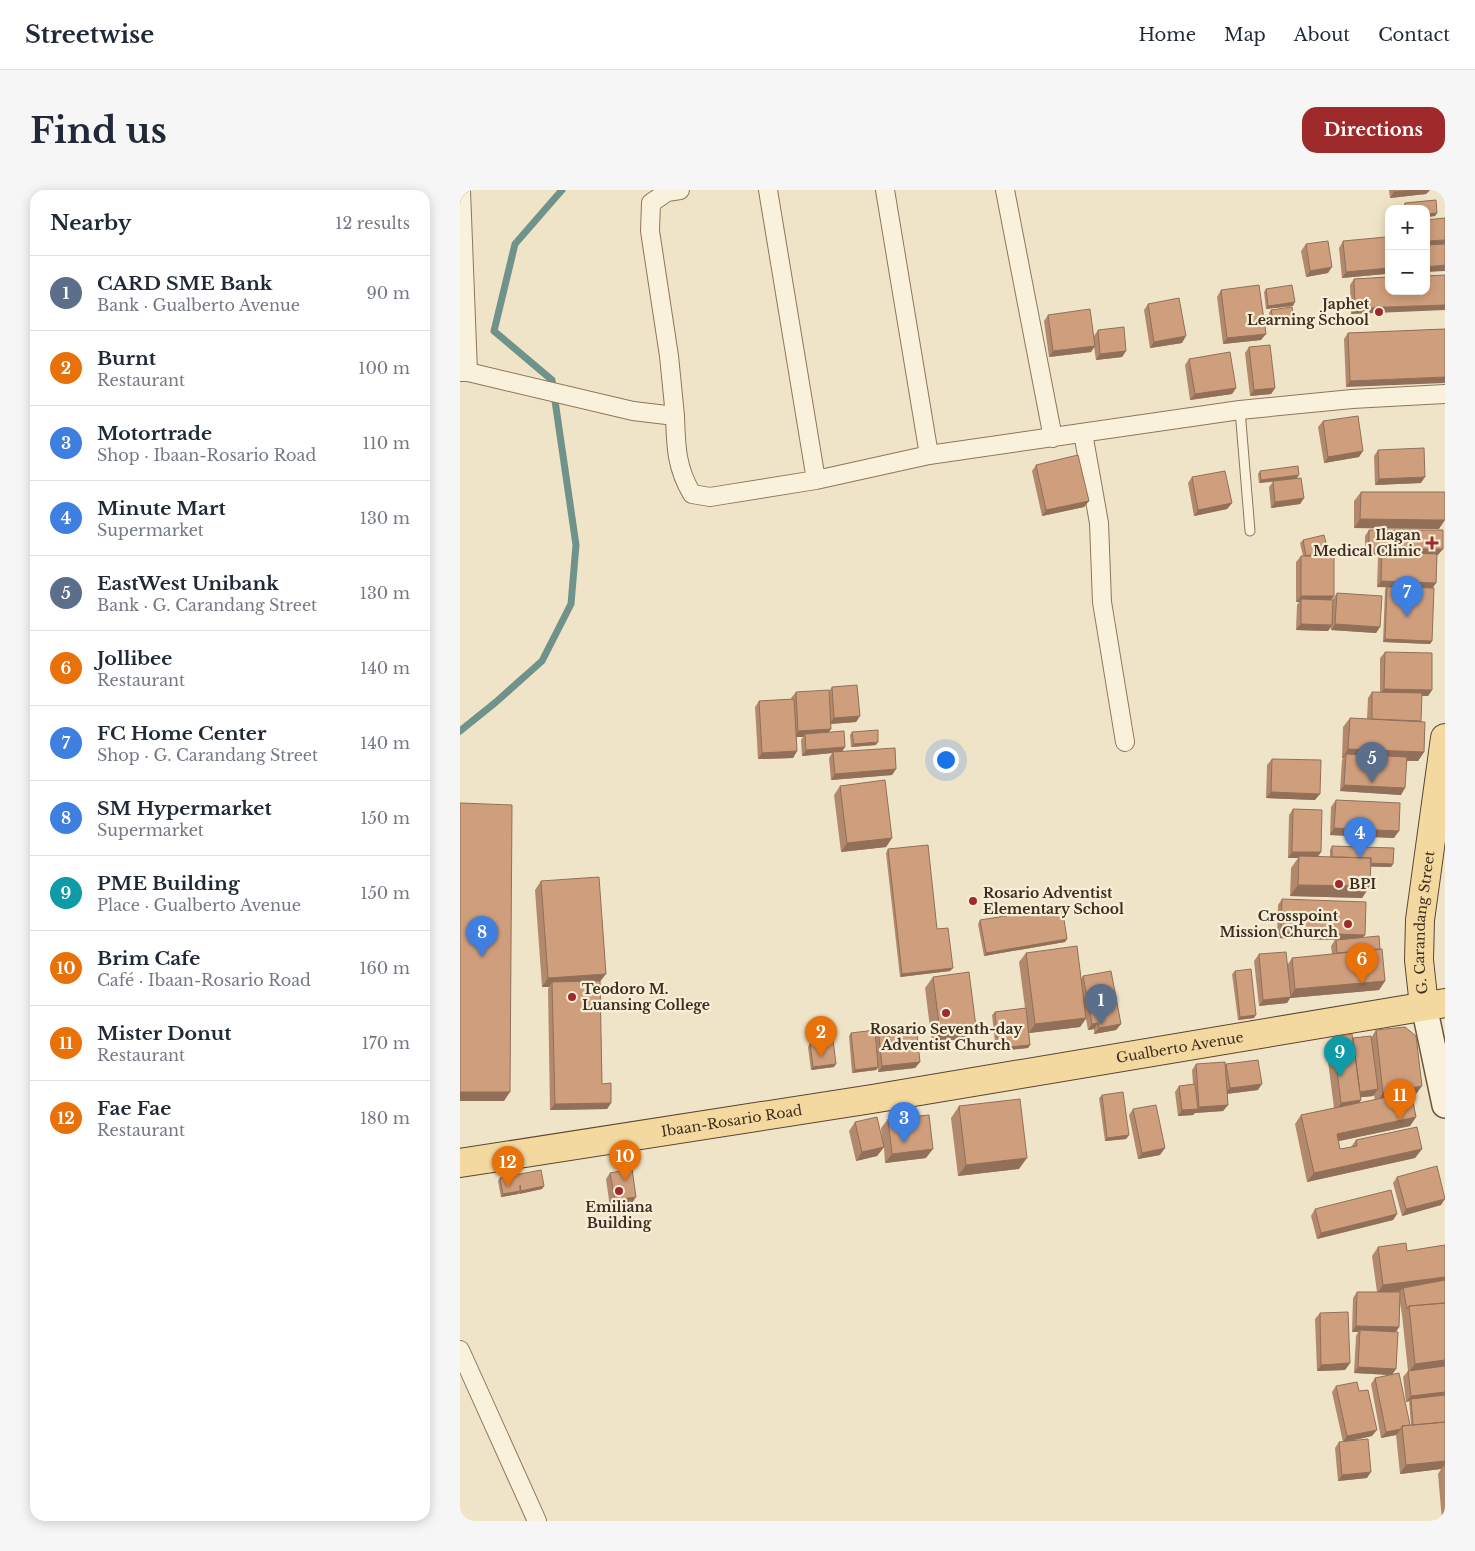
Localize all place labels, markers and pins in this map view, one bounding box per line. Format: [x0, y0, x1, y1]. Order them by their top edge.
place label: Japhet Learning School [1247, 295, 1370, 329]
marker: Japhet Learning School [1373, 306, 1385, 318]
place label: Ilagan Medical Clinic [1313, 526, 1421, 560]
marker: Ilagan Medical Clinic [1425, 536, 1439, 550]
pin: 7 [1391, 576, 1423, 617]
pin: 5 [1356, 742, 1388, 783]
pin: 4 [1344, 817, 1376, 858]
place label: BPI [1349, 875, 1376, 893]
marker: BPI [1333, 878, 1345, 890]
place label: Rosario Adventist Elementary School [983, 884, 1124, 918]
marker: Rosario Adventist Elementary School [967, 895, 979, 907]
place label: Crosspoint Mission Church [1219, 907, 1339, 941]
pin: 8 [466, 916, 498, 957]
marker: Crosspoint Mission Church [1342, 918, 1354, 930]
pin: 6 [1346, 943, 1378, 984]
place label: Teodoro M. Luansing College [582, 980, 710, 1014]
pin: 1 [1085, 984, 1117, 1025]
marker: Teodoro M. Luansing College [566, 991, 578, 1003]
marker: Rosario Seventh-day Adventist Church [940, 1007, 952, 1019]
pin: 2 [805, 1016, 837, 1057]
place label: Rosario Seventh-day Adventist Church [870, 1020, 1023, 1054]
pin: 9 [1324, 1036, 1356, 1077]
pin: 11 [1384, 1079, 1416, 1120]
pin: 3 [888, 1102, 920, 1143]
pin: 10 [609, 1140, 641, 1181]
pin: 12 [492, 1146, 524, 1187]
marker: Emiliana Building [613, 1185, 625, 1197]
place label: Emiliana Building [585, 1198, 653, 1232]

